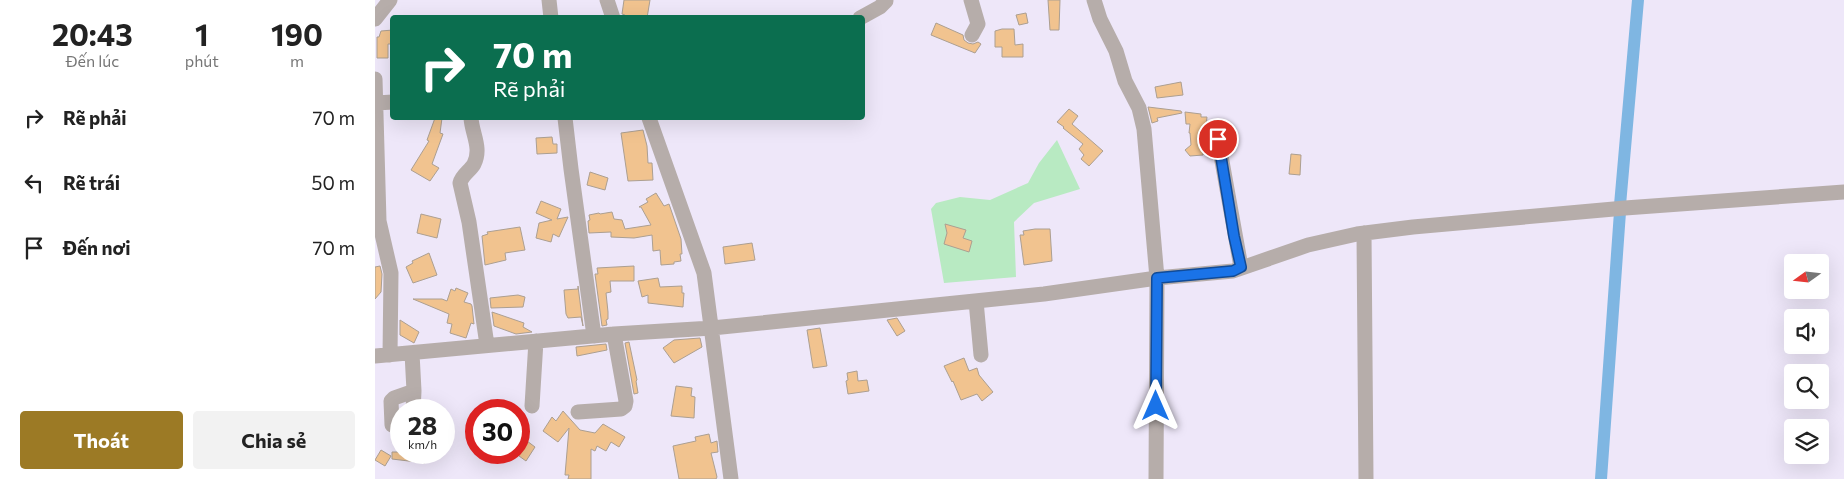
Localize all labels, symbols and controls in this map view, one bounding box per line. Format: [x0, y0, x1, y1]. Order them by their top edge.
text: 20:43 [52, 15, 133, 52]
text: 1 [195, 15, 209, 52]
text: 190 [271, 15, 323, 52]
text: 70 m [493, 32, 573, 75]
icon: right [410, 35, 475, 100]
text: Đến lúc [66, 51, 119, 70]
text: phút [185, 51, 219, 70]
text: m [290, 51, 304, 70]
text: Rẽ phải [493, 75, 566, 102]
icon: right [20, 104, 48, 132]
text: Rẽ phải [63, 106, 127, 129]
text: 70 m [312, 106, 355, 129]
pin [1197, 118, 1239, 160]
icon: arrive [1204, 125, 1232, 153]
icon: left [20, 169, 48, 197]
text: Rẽ trái [63, 171, 120, 194]
text: 50 m [311, 171, 355, 194]
icon: arrive [20, 234, 48, 262]
text: Đến nơi [63, 236, 131, 259]
text: 70 m [312, 236, 355, 259]
north arrow [1784, 254, 1829, 299]
map controls [1784, 254, 1829, 464]
button: sound [1784, 309, 1829, 354]
button: search [1784, 364, 1829, 409]
position arrow [1129, 379, 1181, 431]
speed limit sign: 30 [465, 399, 530, 464]
text: 28 [408, 410, 437, 440]
button: Thoát [20, 411, 183, 469]
button: Chia sẻ [193, 411, 355, 469]
button: layers [1784, 419, 1829, 464]
text: km/h [408, 437, 437, 451]

